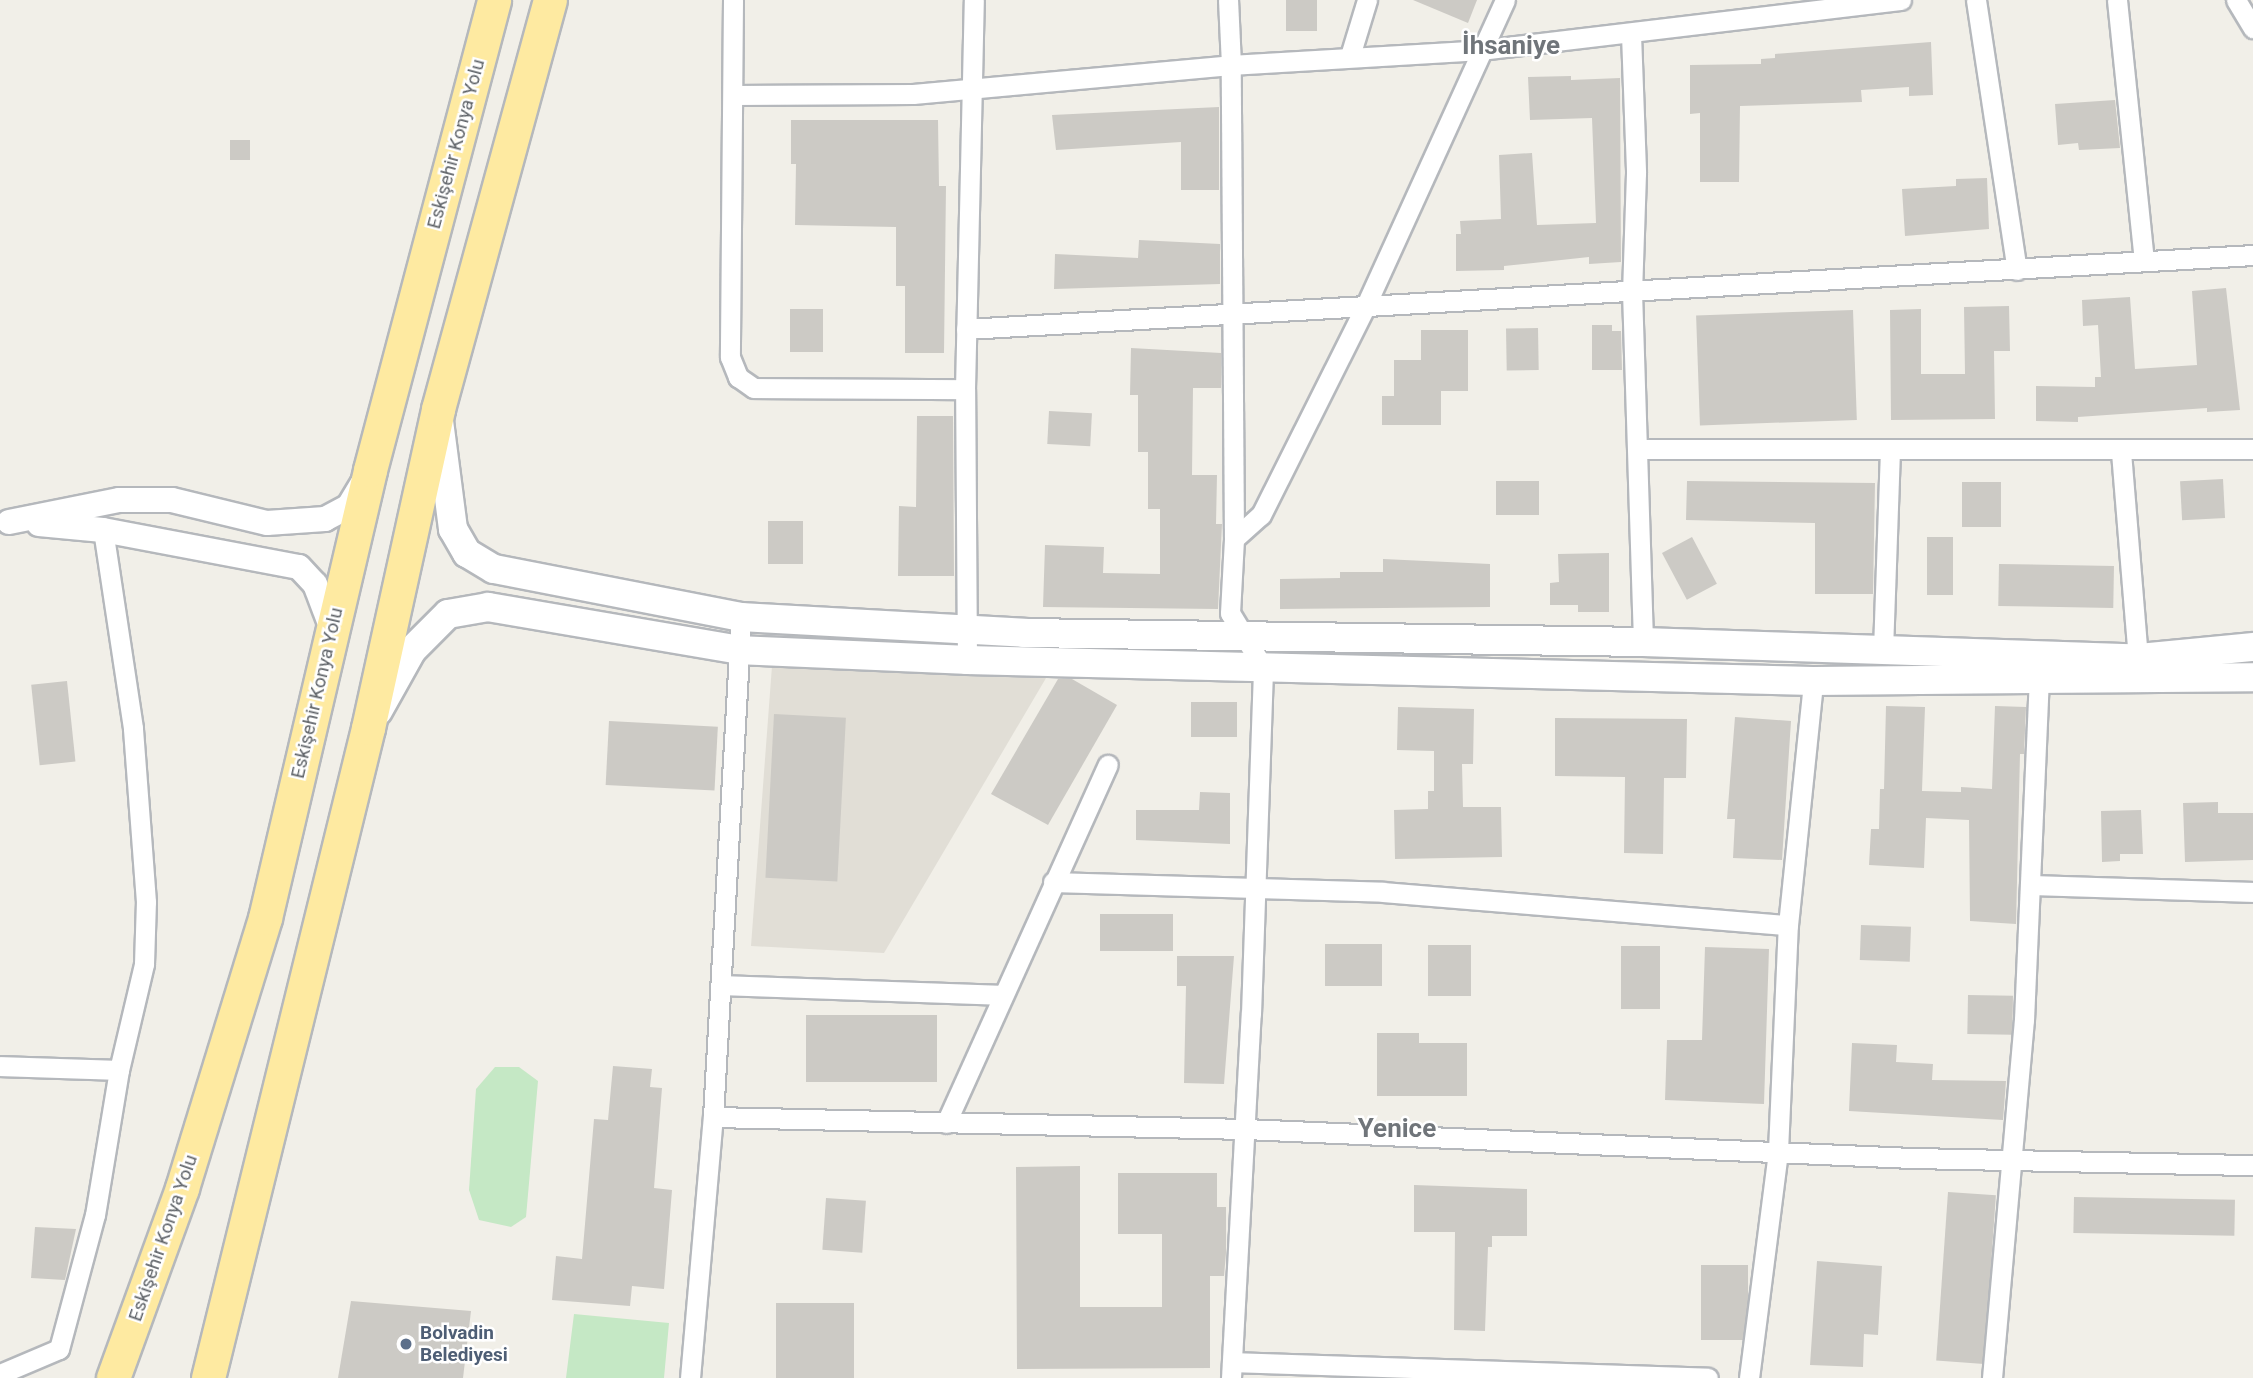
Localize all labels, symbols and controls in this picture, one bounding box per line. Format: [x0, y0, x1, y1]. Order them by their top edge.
district label: İhsaniye [1462, 30, 1560, 62]
street label: Eskişehir Konya Yolu [422, 57, 490, 231]
street label: Eskişehir Konya Yolu [286, 605, 348, 781]
district label: Yenice [1358, 1113, 1436, 1145]
street label: Eskişehir Konya Yolu [124, 1152, 202, 1324]
place label: Bolvadin Belediyesi [420, 1322, 508, 1366]
marker: Bolvadin Belediyesi [398, 1336, 414, 1352]

